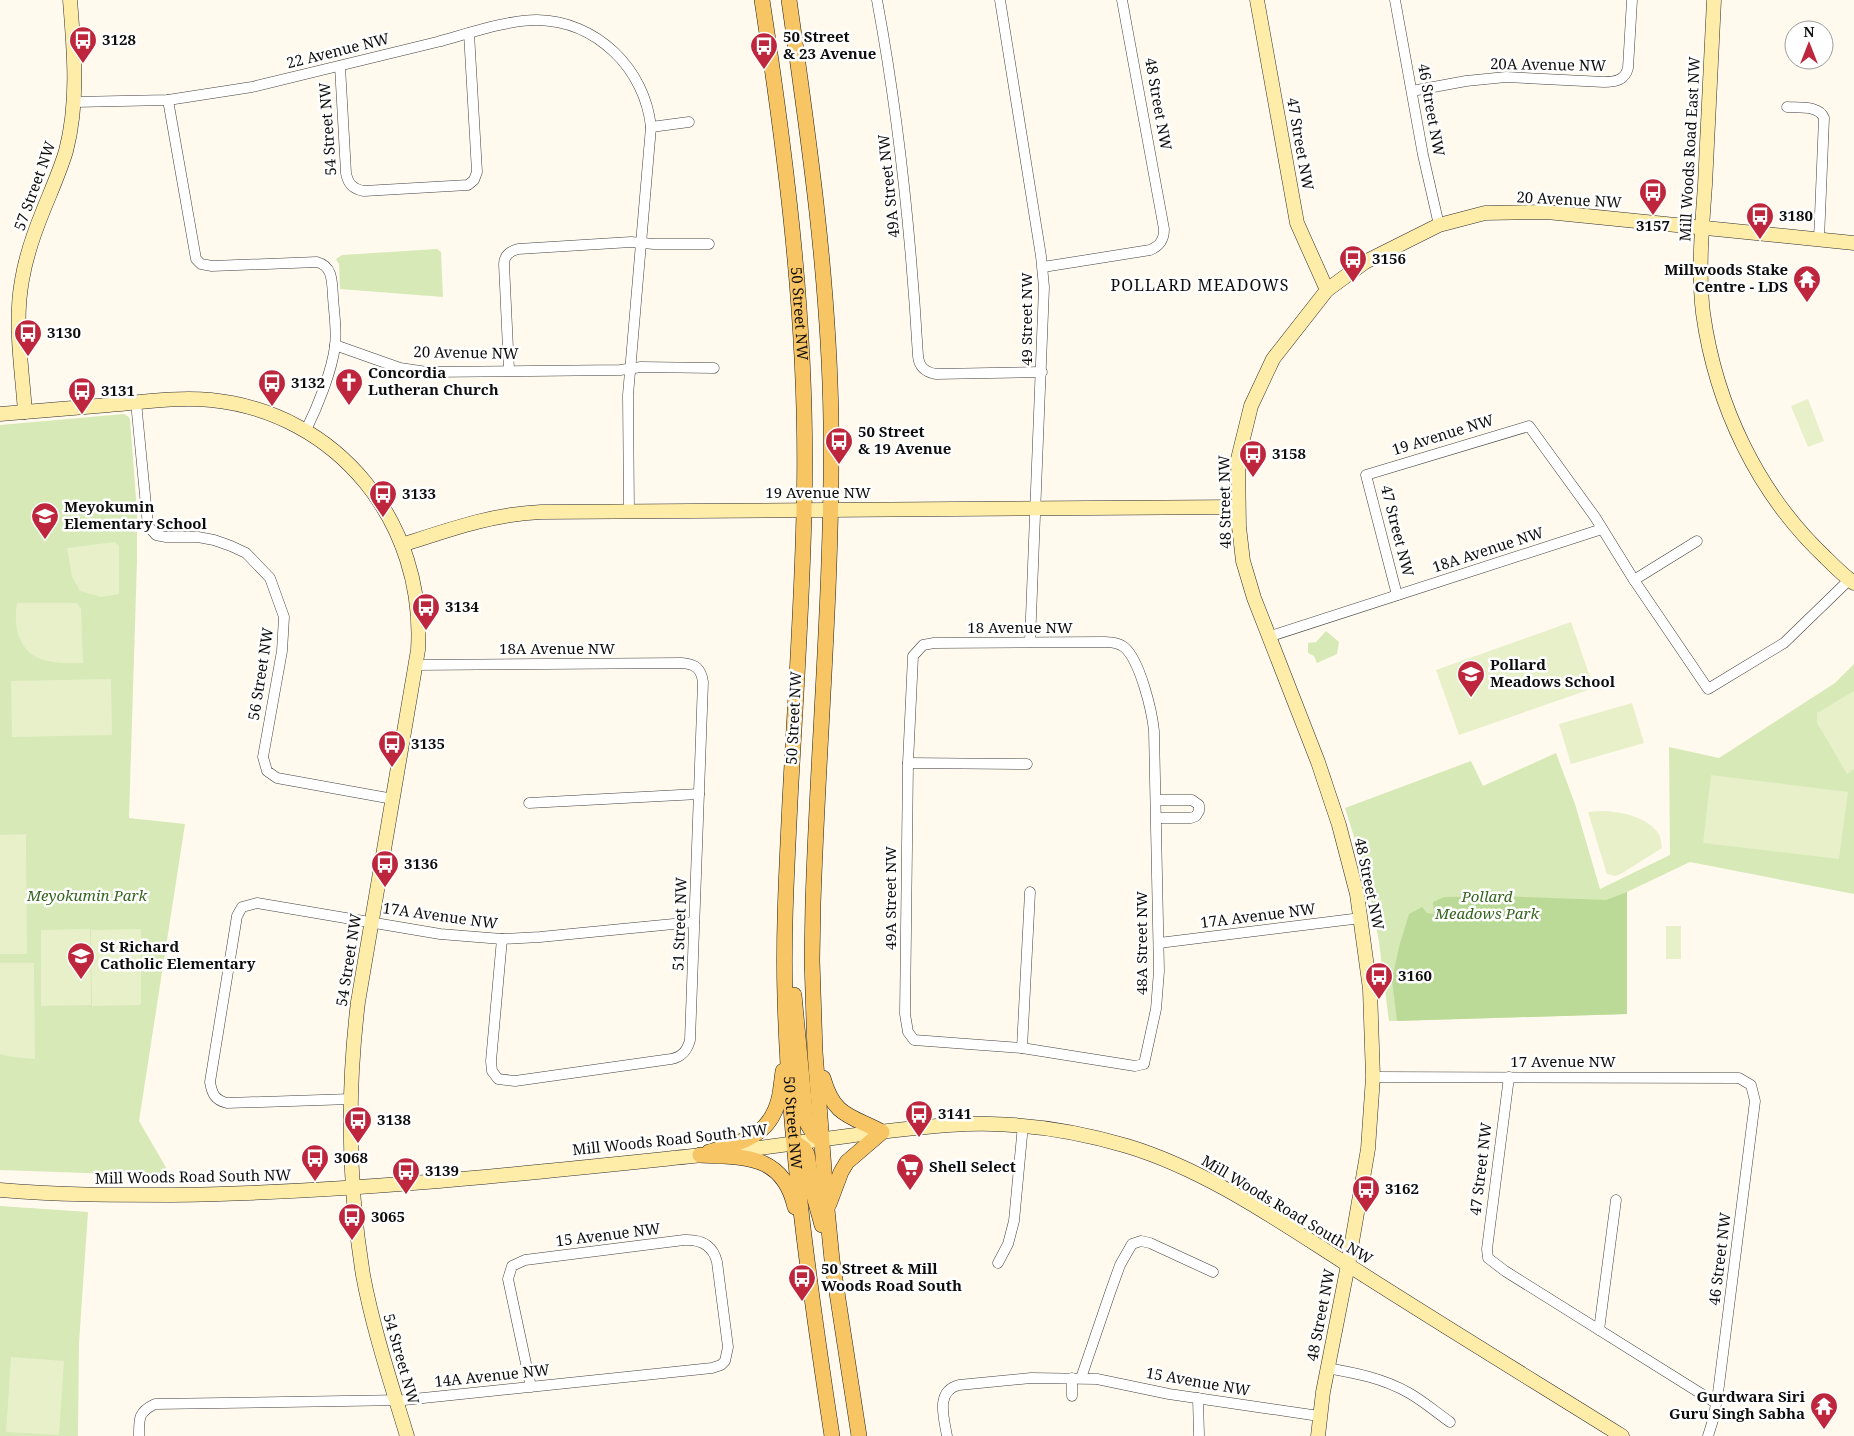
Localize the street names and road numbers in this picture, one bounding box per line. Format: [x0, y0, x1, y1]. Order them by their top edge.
street label: 22 Avenue NW [284, 28, 392, 72]
street label: 20A Avenue NW [1490, 53, 1606, 75]
street label: 48 Street NW [1141, 56, 1177, 152]
street label: Mill Woods Road East NW [1674, 56, 1704, 242]
street label: 46 Street NW [1414, 62, 1450, 158]
street label: 54 Street NW [314, 81, 340, 176]
street label: 47 Street NW [1283, 96, 1319, 192]
street label: 49A Street NW [873, 133, 903, 239]
street label: 57 Street NW [9, 138, 60, 233]
street label: 20 Avenue NW [1516, 186, 1622, 212]
street label: 50 Street NW [787, 266, 813, 361]
street label: 49 Street NW [1016, 272, 1036, 366]
street label: 20 Avenue NW [413, 341, 519, 363]
street label: 19 Avenue NW [1389, 409, 1496, 459]
street label: 48 Street NW [1213, 455, 1235, 549]
street label: 19 Avenue NW [765, 482, 871, 502]
street label: 47 Street NW [1377, 483, 1419, 579]
street label: 18A Avenue NW [1429, 522, 1546, 576]
street label: 18 Avenue NW [967, 617, 1073, 637]
street label: 56 Street NW [243, 626, 277, 722]
street label: 18A Avenue NW [499, 638, 615, 658]
street label: 50 Street NW [781, 670, 805, 765]
street label: 48 Street NW [1350, 836, 1390, 932]
street label: 49A Street NW [880, 846, 900, 950]
street label: 51 Street NW [667, 877, 691, 971]
street label: 48A Street NW [1131, 891, 1151, 995]
street label: 17A Avenue NW [381, 897, 499, 933]
street label: 17A Avenue NW [1199, 898, 1317, 932]
street label: 54 Street NW [331, 912, 365, 1008]
street label: 17 Avenue NW [1510, 1051, 1616, 1071]
street label: 50 Street NW [780, 1075, 808, 1171]
street label: Mill Woods Road South NW [571, 1119, 769, 1159]
street label: 47 Street NW [1464, 1121, 1496, 1217]
street label: Mill Woods Road South NW [1198, 1150, 1377, 1268]
street label: Mill Woods Road South NW [95, 1164, 292, 1188]
street label: 46 Street NW [1703, 1211, 1735, 1307]
street label: 15 Avenue NW [554, 1218, 662, 1250]
street label: 48 Street NW [1301, 1267, 1339, 1363]
street label: 54 Street NW [379, 1311, 425, 1407]
street label: 14A Avenue NW [433, 1359, 551, 1391]
street label: 15 Avenue NW [1145, 1362, 1252, 1400]

